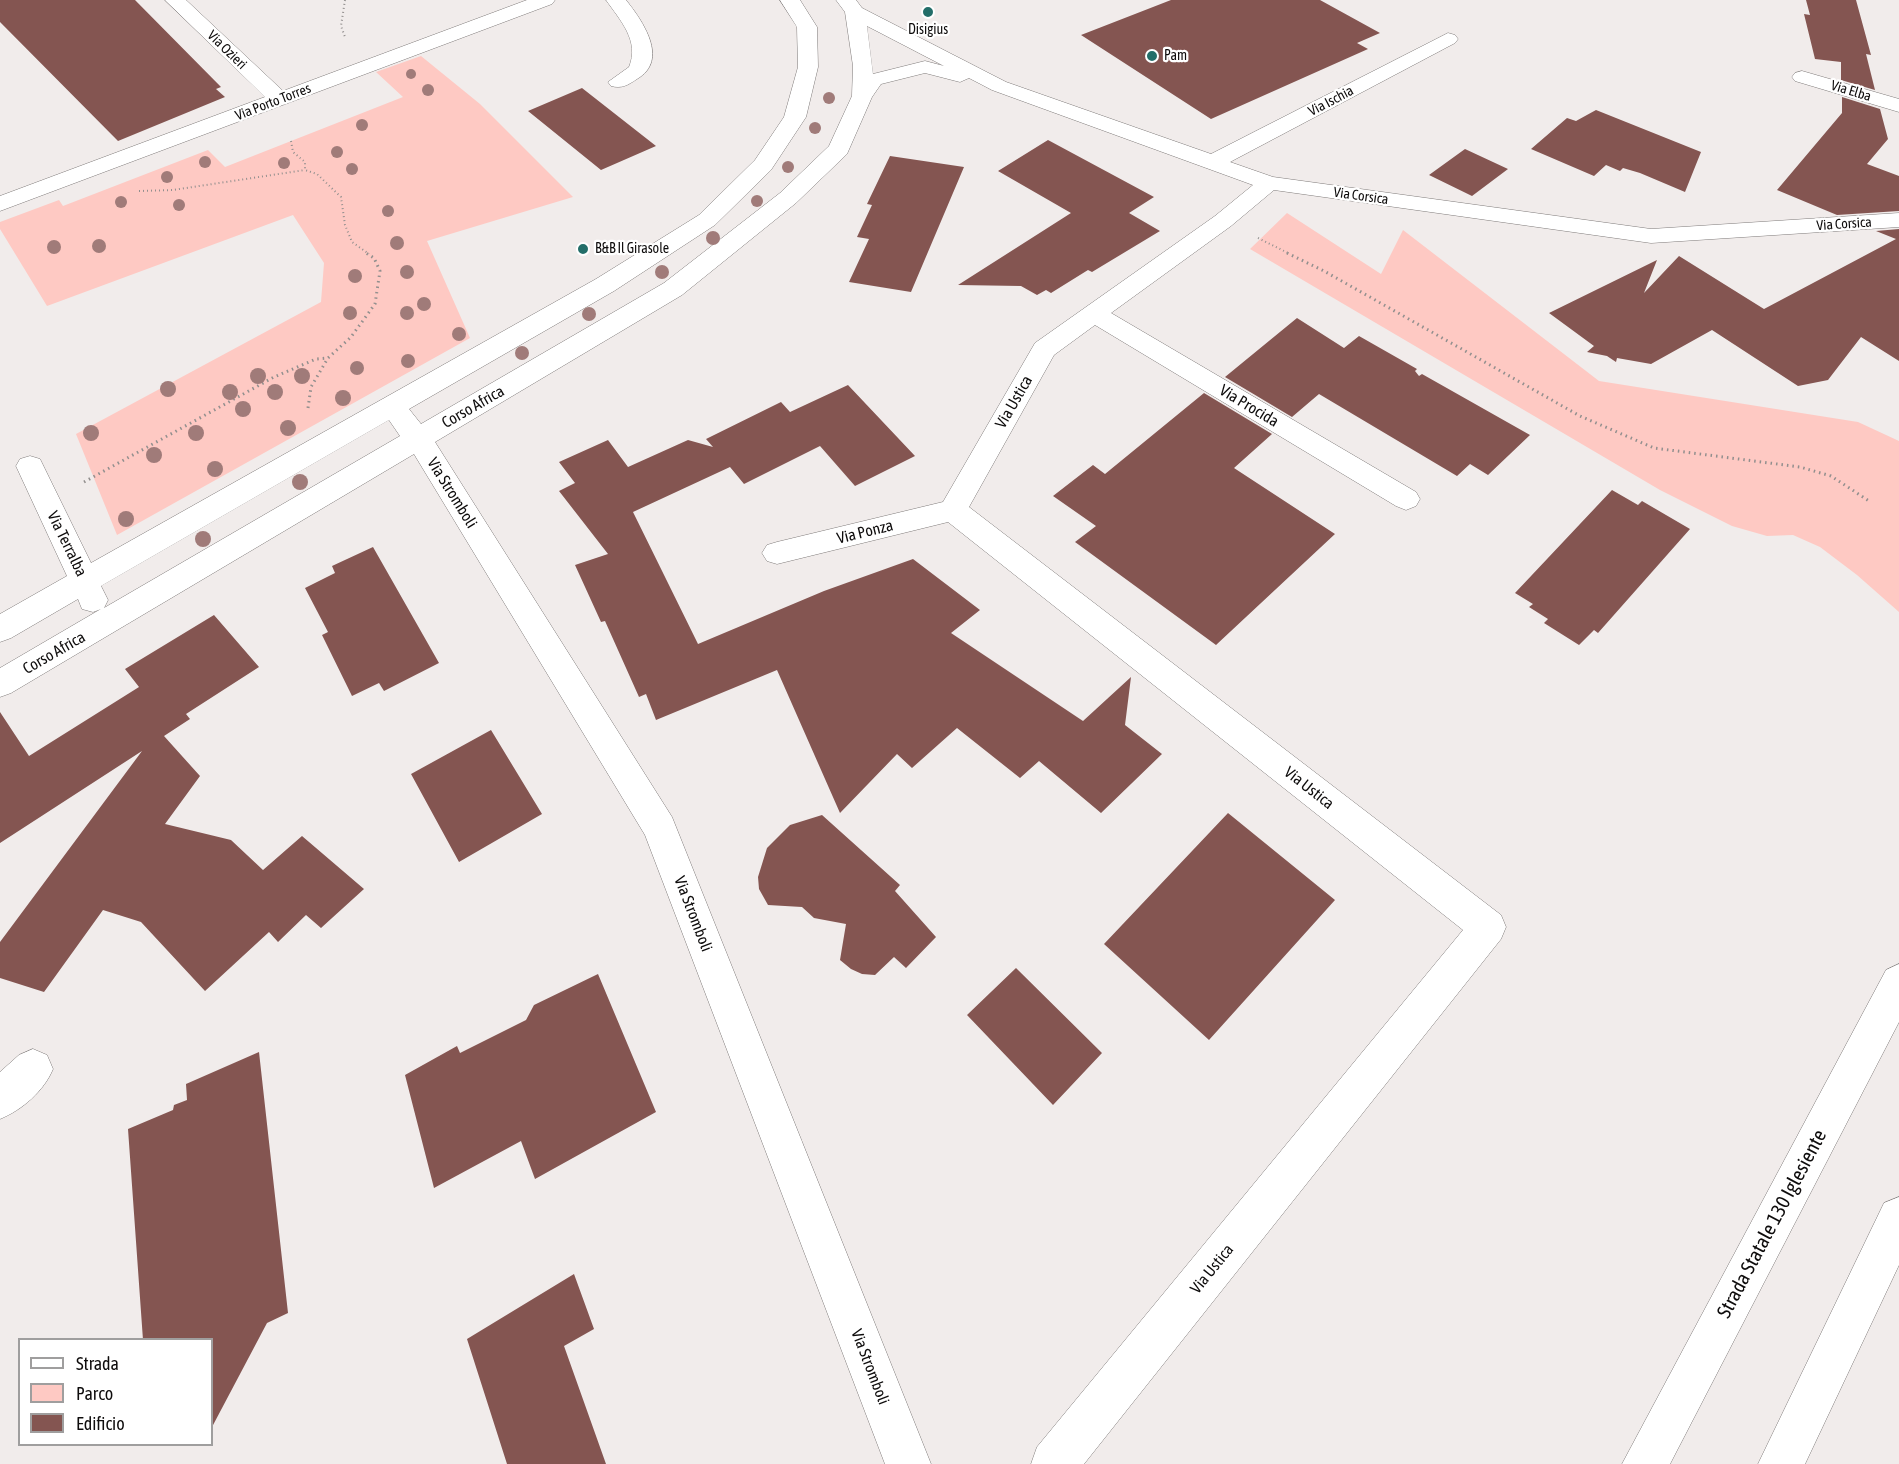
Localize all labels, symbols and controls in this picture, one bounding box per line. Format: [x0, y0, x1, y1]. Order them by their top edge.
marker: Disigius [921, 5, 935, 19]
place label: Disigius [908, 22, 948, 38]
street label: Via Ozieri [204, 27, 250, 73]
place label: Pam [1164, 48, 1187, 64]
marker: Pam [1145, 49, 1159, 63]
street label: Via Elba [1829, 77, 1873, 105]
street label: Via Porto Torres [233, 80, 313, 124]
street label: Via Ischia [1306, 82, 1356, 120]
street label: Via Corsica [1332, 184, 1390, 208]
street label: Via Corsica [1816, 214, 1872, 234]
place label: B&B Il Girasole [595, 241, 669, 257]
marker: B&B Il Girasole [576, 242, 590, 256]
street label: Via Ustica [991, 372, 1037, 432]
street label: Corso Africa [438, 381, 508, 433]
street label: Via Procida [1216, 381, 1282, 431]
street label: Via Stromboli [423, 454, 481, 532]
street label: Via Terralba [43, 508, 91, 580]
street label: Via Ponza [835, 516, 895, 548]
street label: Corso Africa [19, 627, 89, 679]
street label: Via Ustica [1280, 763, 1338, 813]
street label: Via Stromboli [670, 874, 716, 954]
street label: Strada Statale 130 Iglesiente [1712, 1126, 1832, 1322]
street label: Via Ustica [1186, 1240, 1238, 1298]
street label: Via Stromboli [847, 1327, 893, 1407]
legend [18, 1338, 213, 1446]
text: Strada [76, 1353, 119, 1374]
text: Parco [76, 1383, 113, 1404]
text: Edificio [76, 1413, 125, 1434]

